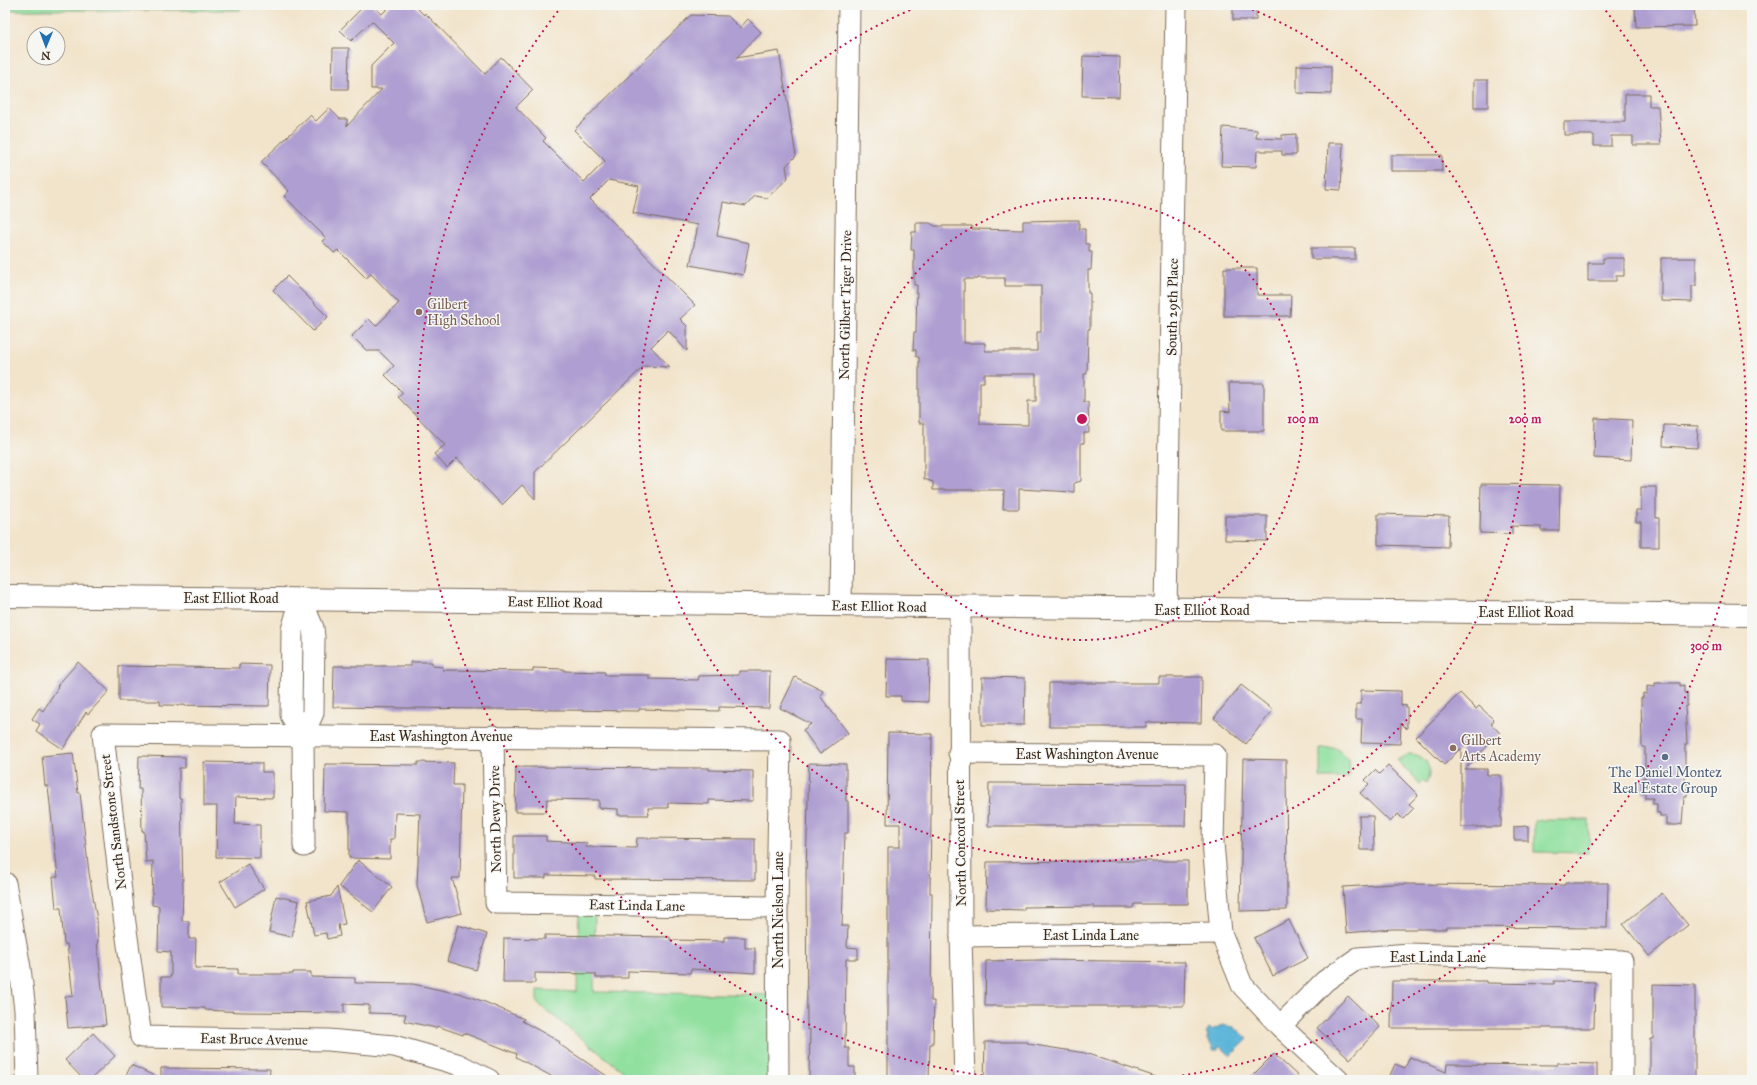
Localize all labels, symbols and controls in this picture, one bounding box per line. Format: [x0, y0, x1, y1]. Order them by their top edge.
north arrow [26, 26, 66, 66]
text: N [40, 49, 51, 62]
street label: North Gilbert Tiger Drive [836, 230, 855, 380]
street label: South 29th Place [1163, 258, 1182, 356]
place label: Gilbert High School [427, 296, 500, 329]
marker: Gilbert High School [414, 307, 424, 317]
centre of rings [1075, 412, 1089, 426]
text: 100 m [1287, 412, 1320, 426]
text: 200 m [1509, 412, 1542, 426]
street label: East Elliot Road [183, 590, 279, 607]
street label: East Elliot Road [507, 593, 603, 612]
street label: East Elliot Road [831, 597, 927, 616]
street label: East Elliot Road [1154, 602, 1250, 619]
street label: East Elliot Road [1478, 604, 1574, 621]
text: 300 m [1690, 639, 1723, 654]
street label: East Washington Avenue [369, 728, 513, 745]
place label: Gilbert Arts Academy [1460, 732, 1541, 765]
marker: Gilbert Arts Academy [1448, 743, 1458, 753]
street label: East Washington Avenue [1015, 746, 1159, 763]
marker: The Daniel Montez Real Estate Group [1660, 752, 1670, 762]
street label: North Sandstone Street [97, 753, 130, 891]
place label: The Daniel Montez Real Estate Group [1608, 764, 1722, 797]
street label: North Dewy Drive [486, 765, 505, 873]
street label: North Concord Street [951, 779, 970, 907]
street label: North Nielson Lane [770, 851, 787, 969]
street label: East Linda Lane [589, 896, 685, 915]
street label: East Linda Lane [1043, 927, 1139, 944]
street label: East Linda Lane [1390, 949, 1486, 966]
street label: East Bruce Avenue [200, 1030, 308, 1049]

